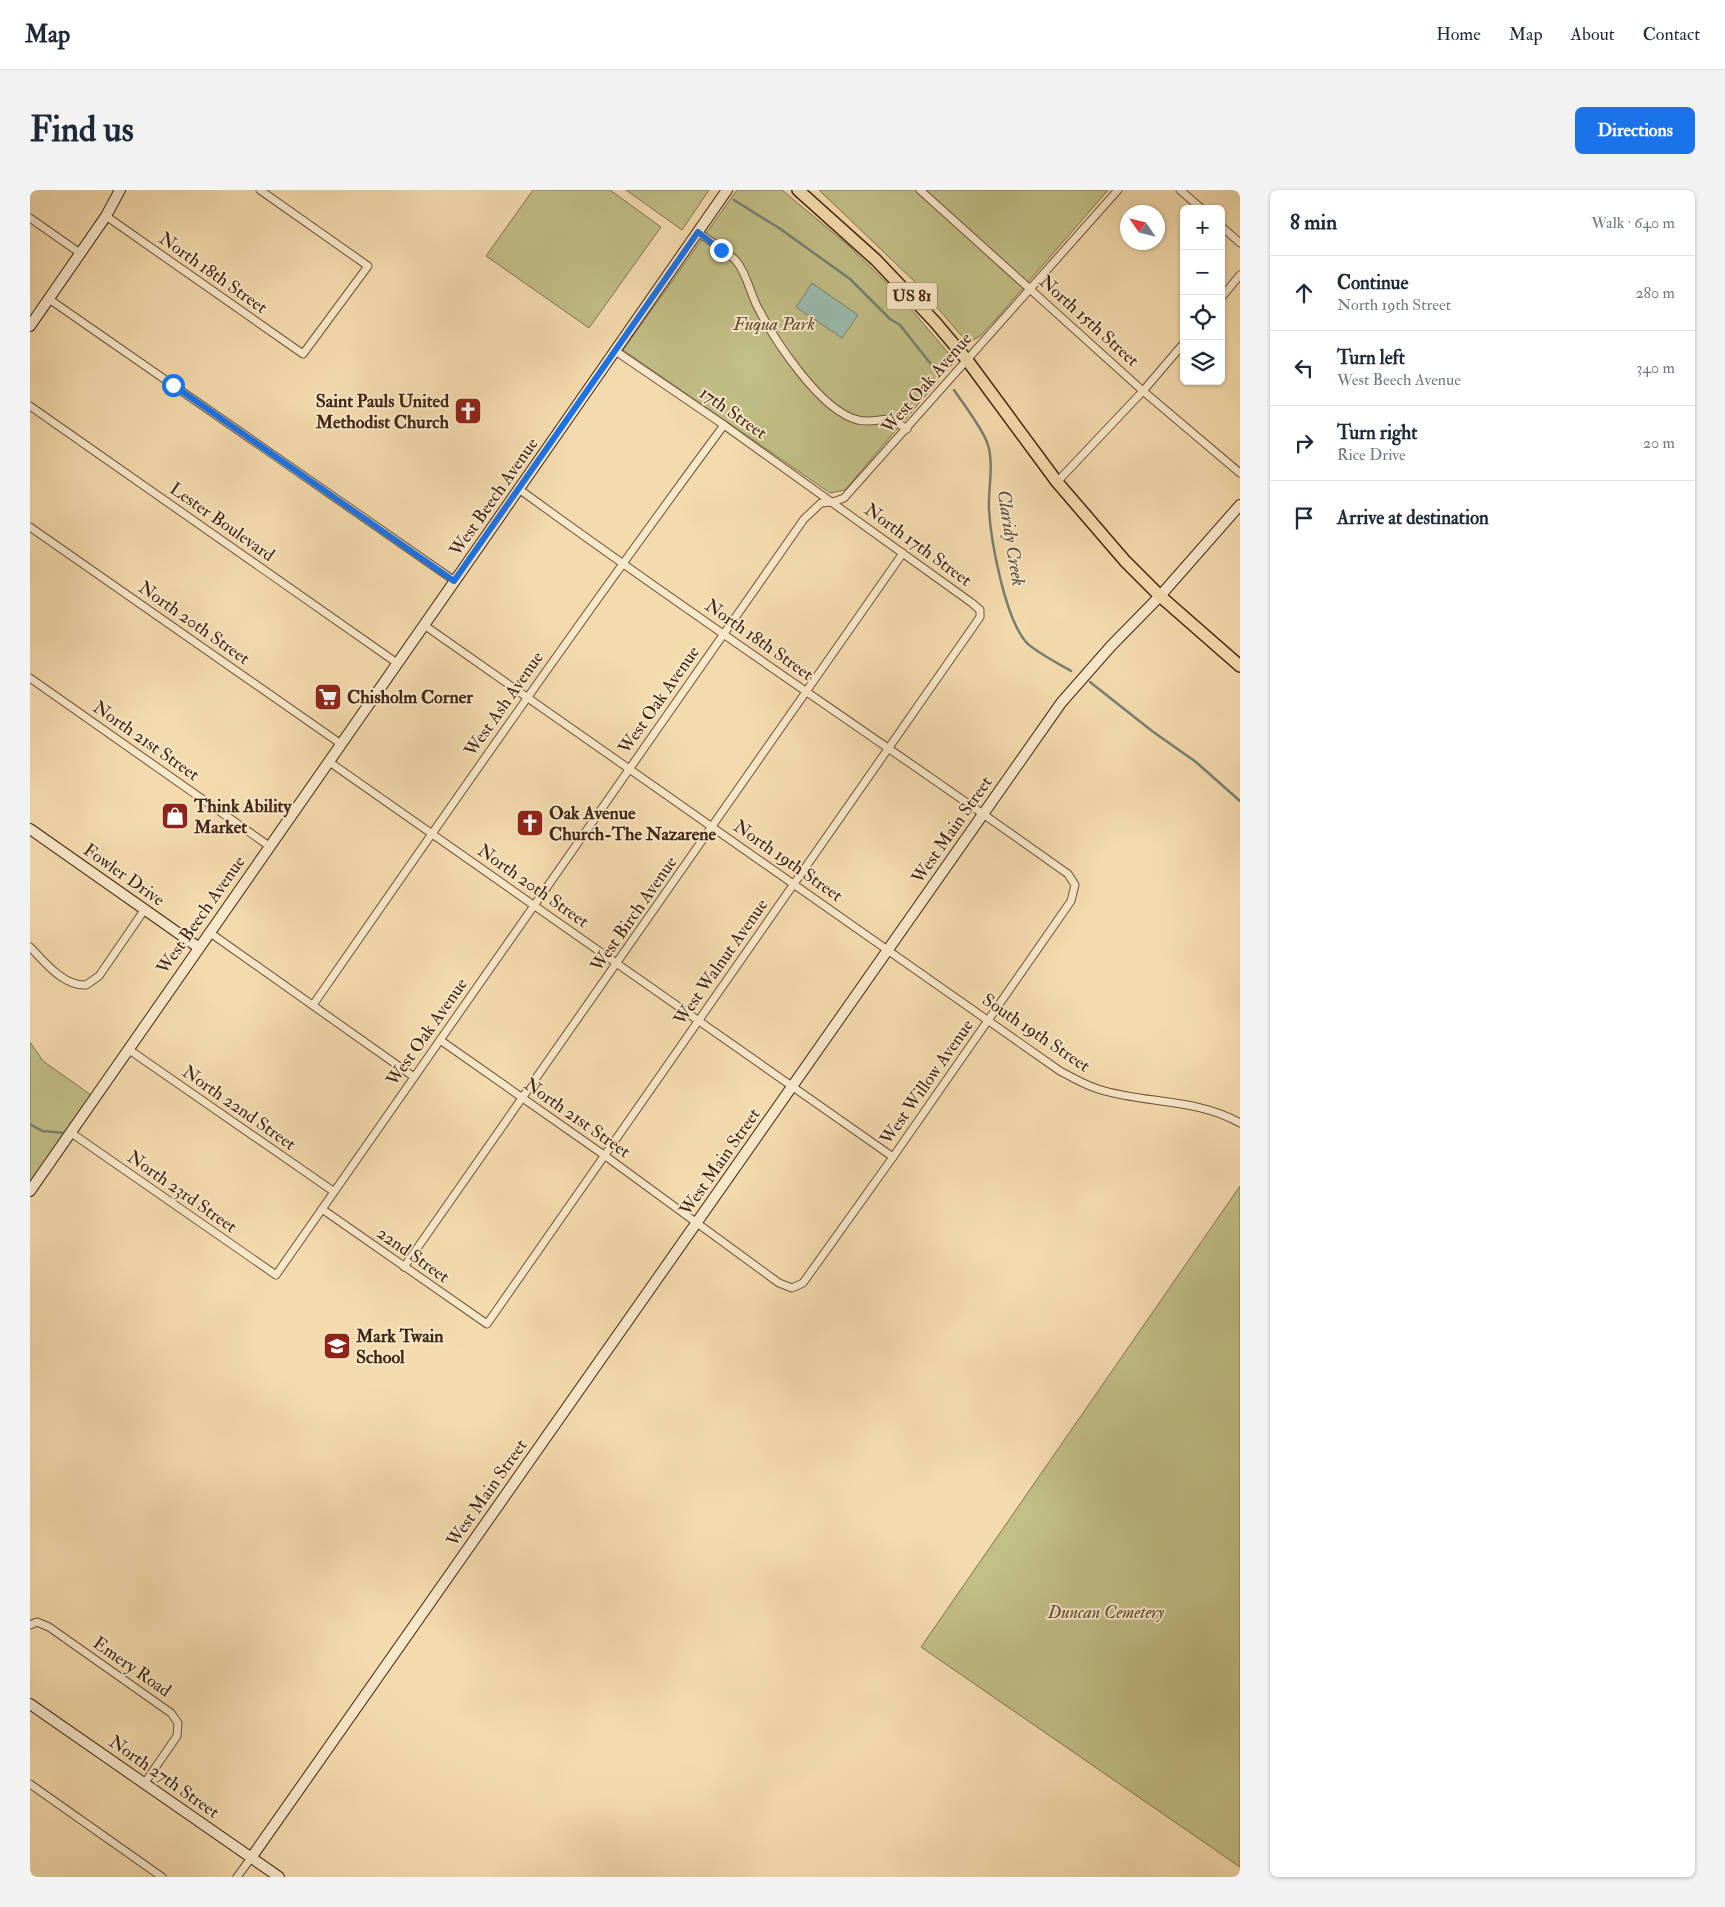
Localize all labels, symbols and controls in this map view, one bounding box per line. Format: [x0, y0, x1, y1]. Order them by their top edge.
text: Map [25, 19, 70, 50]
text: Home [1436, 23, 1481, 46]
text: Map [1509, 23, 1543, 46]
text: About [1571, 23, 1615, 46]
text: Contact [1643, 23, 1700, 46]
button: Directions [1575, 107, 1695, 154]
text: Find us [30, 108, 134, 152]
north arrow [1120, 205, 1165, 250]
map controls [1180, 205, 1225, 385]
button: + [1180, 205, 1225, 250]
text: 8 min [1290, 209, 1337, 236]
text: Walk · 640 m [1591, 213, 1675, 233]
street label: North 18th Street [154, 227, 272, 319]
route end [710, 239, 733, 262]
button: − [1180, 250, 1225, 295]
street label: North 15th Street [1034, 270, 1144, 372]
text: Continue [1337, 271, 1408, 295]
icon: ahead [1290, 279, 1318, 307]
road number: US 81 [887, 282, 937, 310]
text: 280 m [1635, 283, 1675, 303]
button: locate [1180, 295, 1225, 340]
text: North 19th Street [1337, 295, 1451, 315]
park label: Fuqua Park [732, 313, 815, 336]
street label: West Oak Avenue [876, 327, 978, 439]
button: layers [1180, 340, 1225, 385]
text: Turn left [1337, 346, 1405, 370]
icon: left [1290, 354, 1318, 382]
text: 340 m [1636, 358, 1675, 378]
text: West Beech Avenue [1337, 370, 1461, 390]
route start [162, 374, 185, 397]
street label: 17th Street [695, 381, 771, 445]
place label: Saint Pauls United Methodist Church [315, 390, 450, 434]
church icon: Saint Pauls United Methodist Church [453, 396, 483, 426]
text: Turn right [1337, 421, 1417, 445]
icon: right [1290, 429, 1318, 457]
street label: West Beech Avenue [444, 433, 544, 562]
text: 20 m [1643, 433, 1675, 453]
text: Rice Drive [1337, 445, 1406, 465]
street label: Lester Boulevard [165, 477, 279, 567]
water label: Claridy Creek [992, 488, 1030, 588]
street label: North 17th Street [860, 498, 976, 592]
icon: arrive [1290, 504, 1318, 532]
text: Arrive at destination [1337, 506, 1489, 530]
street label: North 20th Street [134, 576, 254, 670]
street label: North 18th Street [700, 594, 818, 686]
street label: West Oak Avenue [613, 641, 705, 759]
street label: West Ash Avenue [459, 647, 549, 762]
supermarket icon: Chisholm Corner [313, 682, 343, 712]
place label: Chisholm Corner [347, 686, 473, 709]
street label: North 21st Street [88, 696, 204, 786]
street label: West Main Street [906, 772, 998, 889]
place label: Think Ability Market [193, 795, 292, 839]
shop icon: Think Ability Market [160, 801, 190, 831]
place label: Oak Avenue Church-The Nazarene [549, 802, 717, 846]
church icon: Oak Avenue Church-The Nazarene [515, 808, 545, 838]
street label: North 19th Street [729, 815, 847, 907]
street label: Fowler Drive [79, 839, 170, 912]
street label: North 20th Street [473, 839, 593, 933]
street label: West Beech Avenue [151, 851, 251, 980]
street label: West Birch Avenue [585, 851, 683, 977]
street label: West Walnut Avenue [668, 894, 773, 1030]
street label: West Oak Avenue [381, 973, 473, 1091]
street label: South 19th Street [978, 989, 1094, 1078]
street label: West Willow Avenue [875, 1014, 979, 1150]
street label: North 22nd Street [178, 1060, 300, 1156]
street label: North 21st Street [519, 1073, 635, 1163]
street label: West Main Street [674, 1104, 766, 1221]
street label: North 23rd Street [123, 1146, 241, 1238]
street label: 22nd Street [372, 1222, 454, 1288]
place label: Mark Twain School [355, 1325, 444, 1369]
school or university icon: Mark Twain School [322, 1331, 352, 1361]
street label: West Main Street [441, 1435, 533, 1552]
park label: Duncan Cemetery [1047, 1601, 1165, 1624]
street label: Emery Road [88, 1632, 176, 1702]
street label: North 27th Street [104, 1730, 224, 1824]

